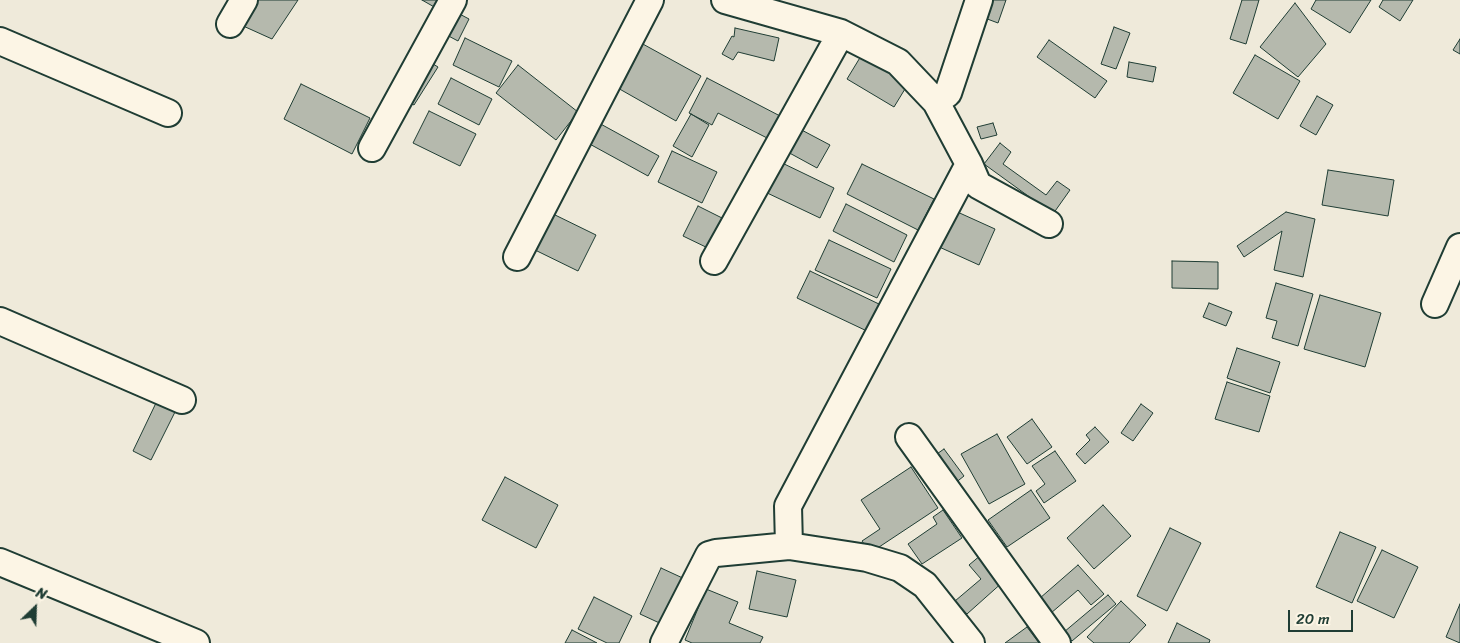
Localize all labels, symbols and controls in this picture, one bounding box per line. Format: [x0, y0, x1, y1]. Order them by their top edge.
text: N [32, 580, 51, 607]
north arrow [10, 583, 60, 633]
scale bar [1290, 600, 1355, 632]
text: 20 m [1296, 606, 1330, 632]

